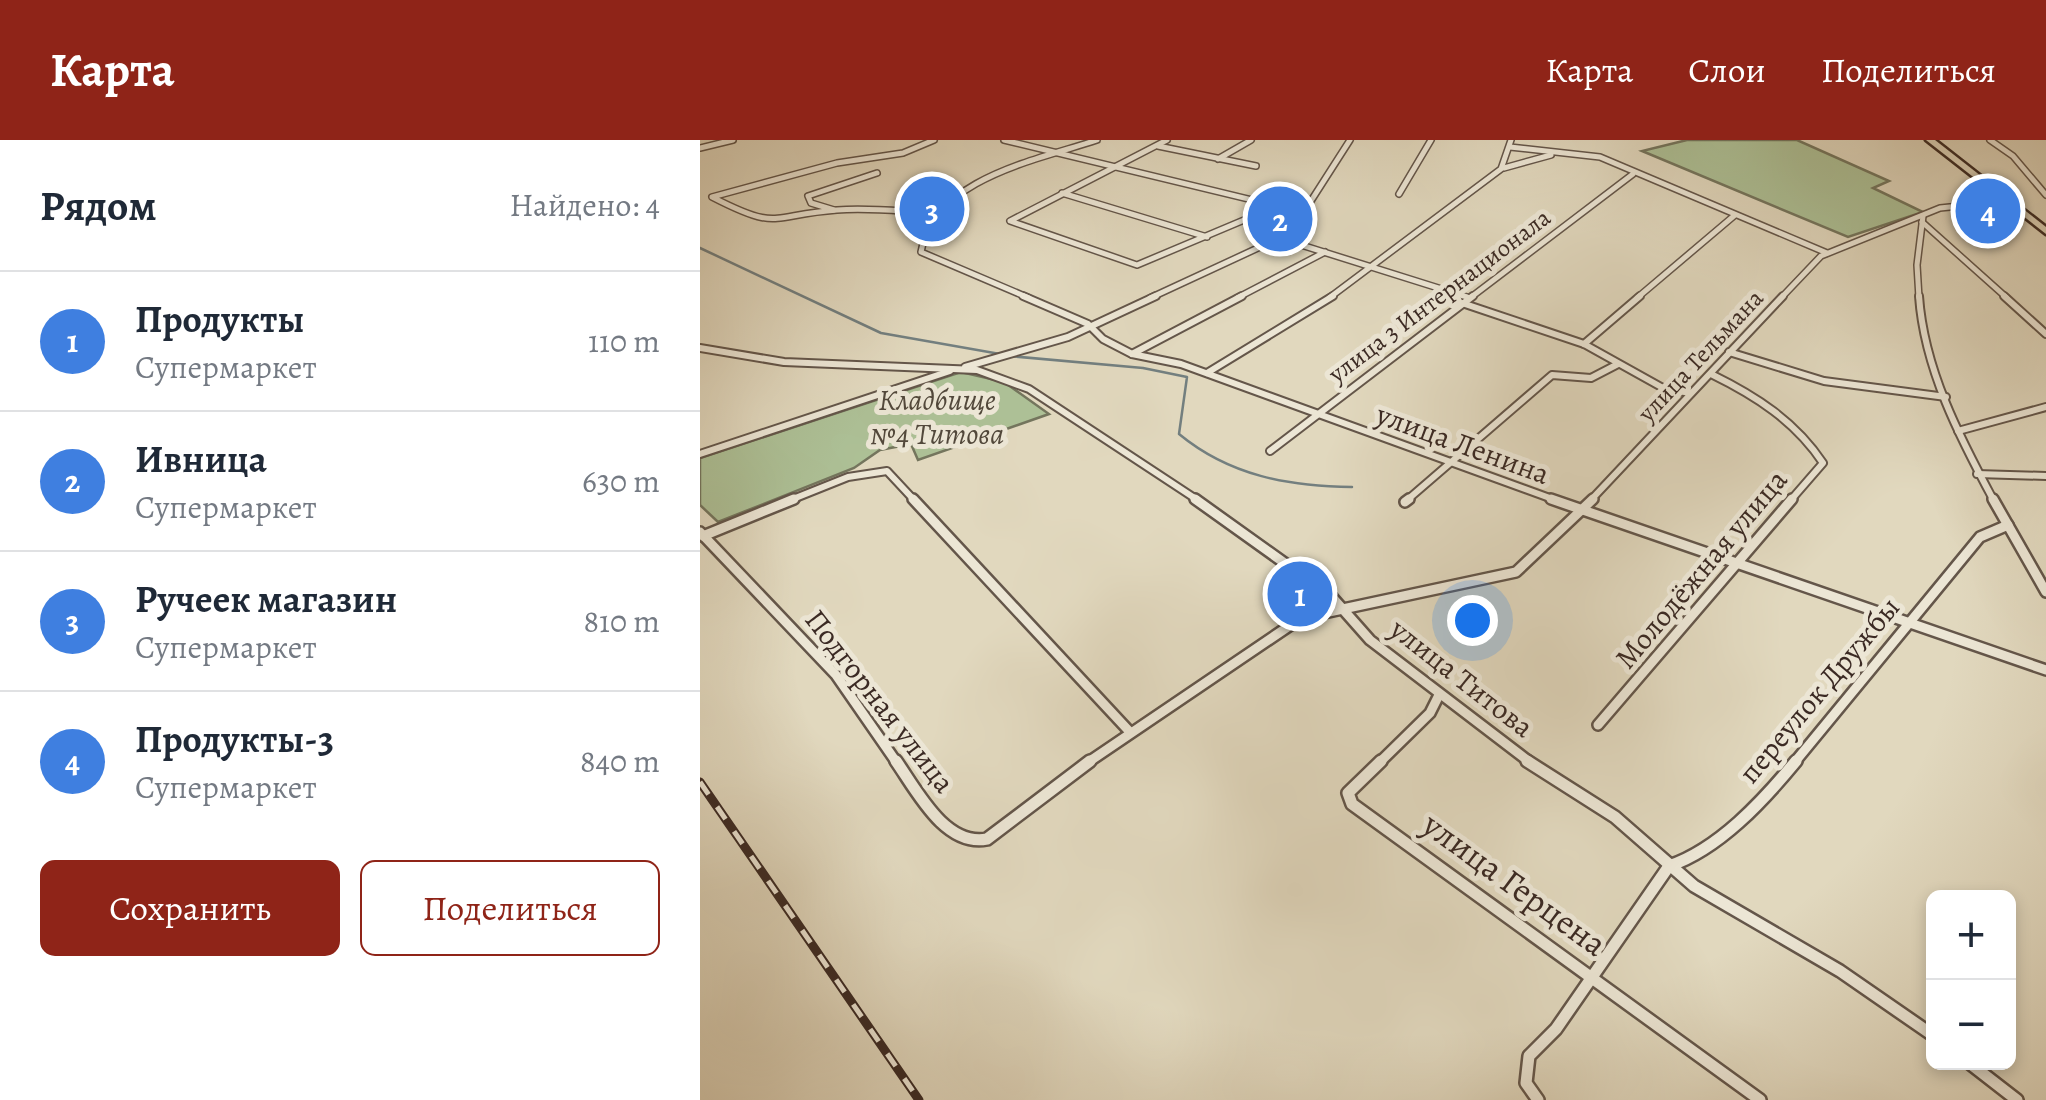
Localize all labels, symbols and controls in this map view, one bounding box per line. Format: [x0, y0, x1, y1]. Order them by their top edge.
text: Карта [50, 37, 175, 103]
text: Карта [1545, 46, 1633, 94]
text: Слои [1688, 46, 1766, 94]
text: Поделиться [1821, 46, 1996, 94]
pin: 3 [900, 172, 964, 246]
pin: 4 [1956, 174, 2020, 248]
text: Рядом [40, 177, 157, 234]
pin: 2 [1248, 182, 1312, 256]
text: Найдено: 4 [509, 183, 660, 227]
street label: улица 3 Интернационала [1321, 201, 1558, 391]
street label: улица Тельмана [1630, 282, 1771, 430]
text: Продукты [135, 293, 304, 345]
text: 1 [67, 319, 78, 363]
text: 110 m [588, 319, 660, 363]
text: Супермаркет [135, 345, 317, 389]
park label: Кладбище №4 Титова [870, 380, 1004, 454]
street label: улица Ленина [1370, 394, 1555, 494]
text: Ивница [135, 433, 267, 485]
text: 2 [65, 459, 80, 503]
text: 630 m [582, 459, 660, 503]
street label: Молодёжная улица [1606, 461, 1796, 677]
text: Супермаркет [135, 485, 317, 529]
pin: 1 [1268, 556, 1332, 632]
text: Ручеек магазин [135, 573, 397, 625]
street label: переулок Дружбы [1729, 588, 1909, 792]
your location [1447, 595, 1498, 646]
text: 3 [66, 599, 79, 643]
text: 810 m [584, 599, 660, 643]
street label: Подгорная улица [796, 601, 964, 801]
street label: улица Титова [1381, 609, 1542, 747]
text: Супермаркет [135, 625, 317, 669]
text: Продукты-3 [135, 713, 334, 765]
text: 4 [65, 739, 80, 783]
text: 840 m [580, 739, 660, 783]
text: Супермаркет [135, 765, 317, 809]
street label: улица Герцена [1412, 800, 1617, 967]
button: Сохранить [40, 860, 340, 956]
button: Поделиться [360, 860, 660, 956]
map controls [1926, 890, 2016, 1070]
button: + [1926, 890, 2016, 980]
button: − [1926, 980, 2016, 1070]

